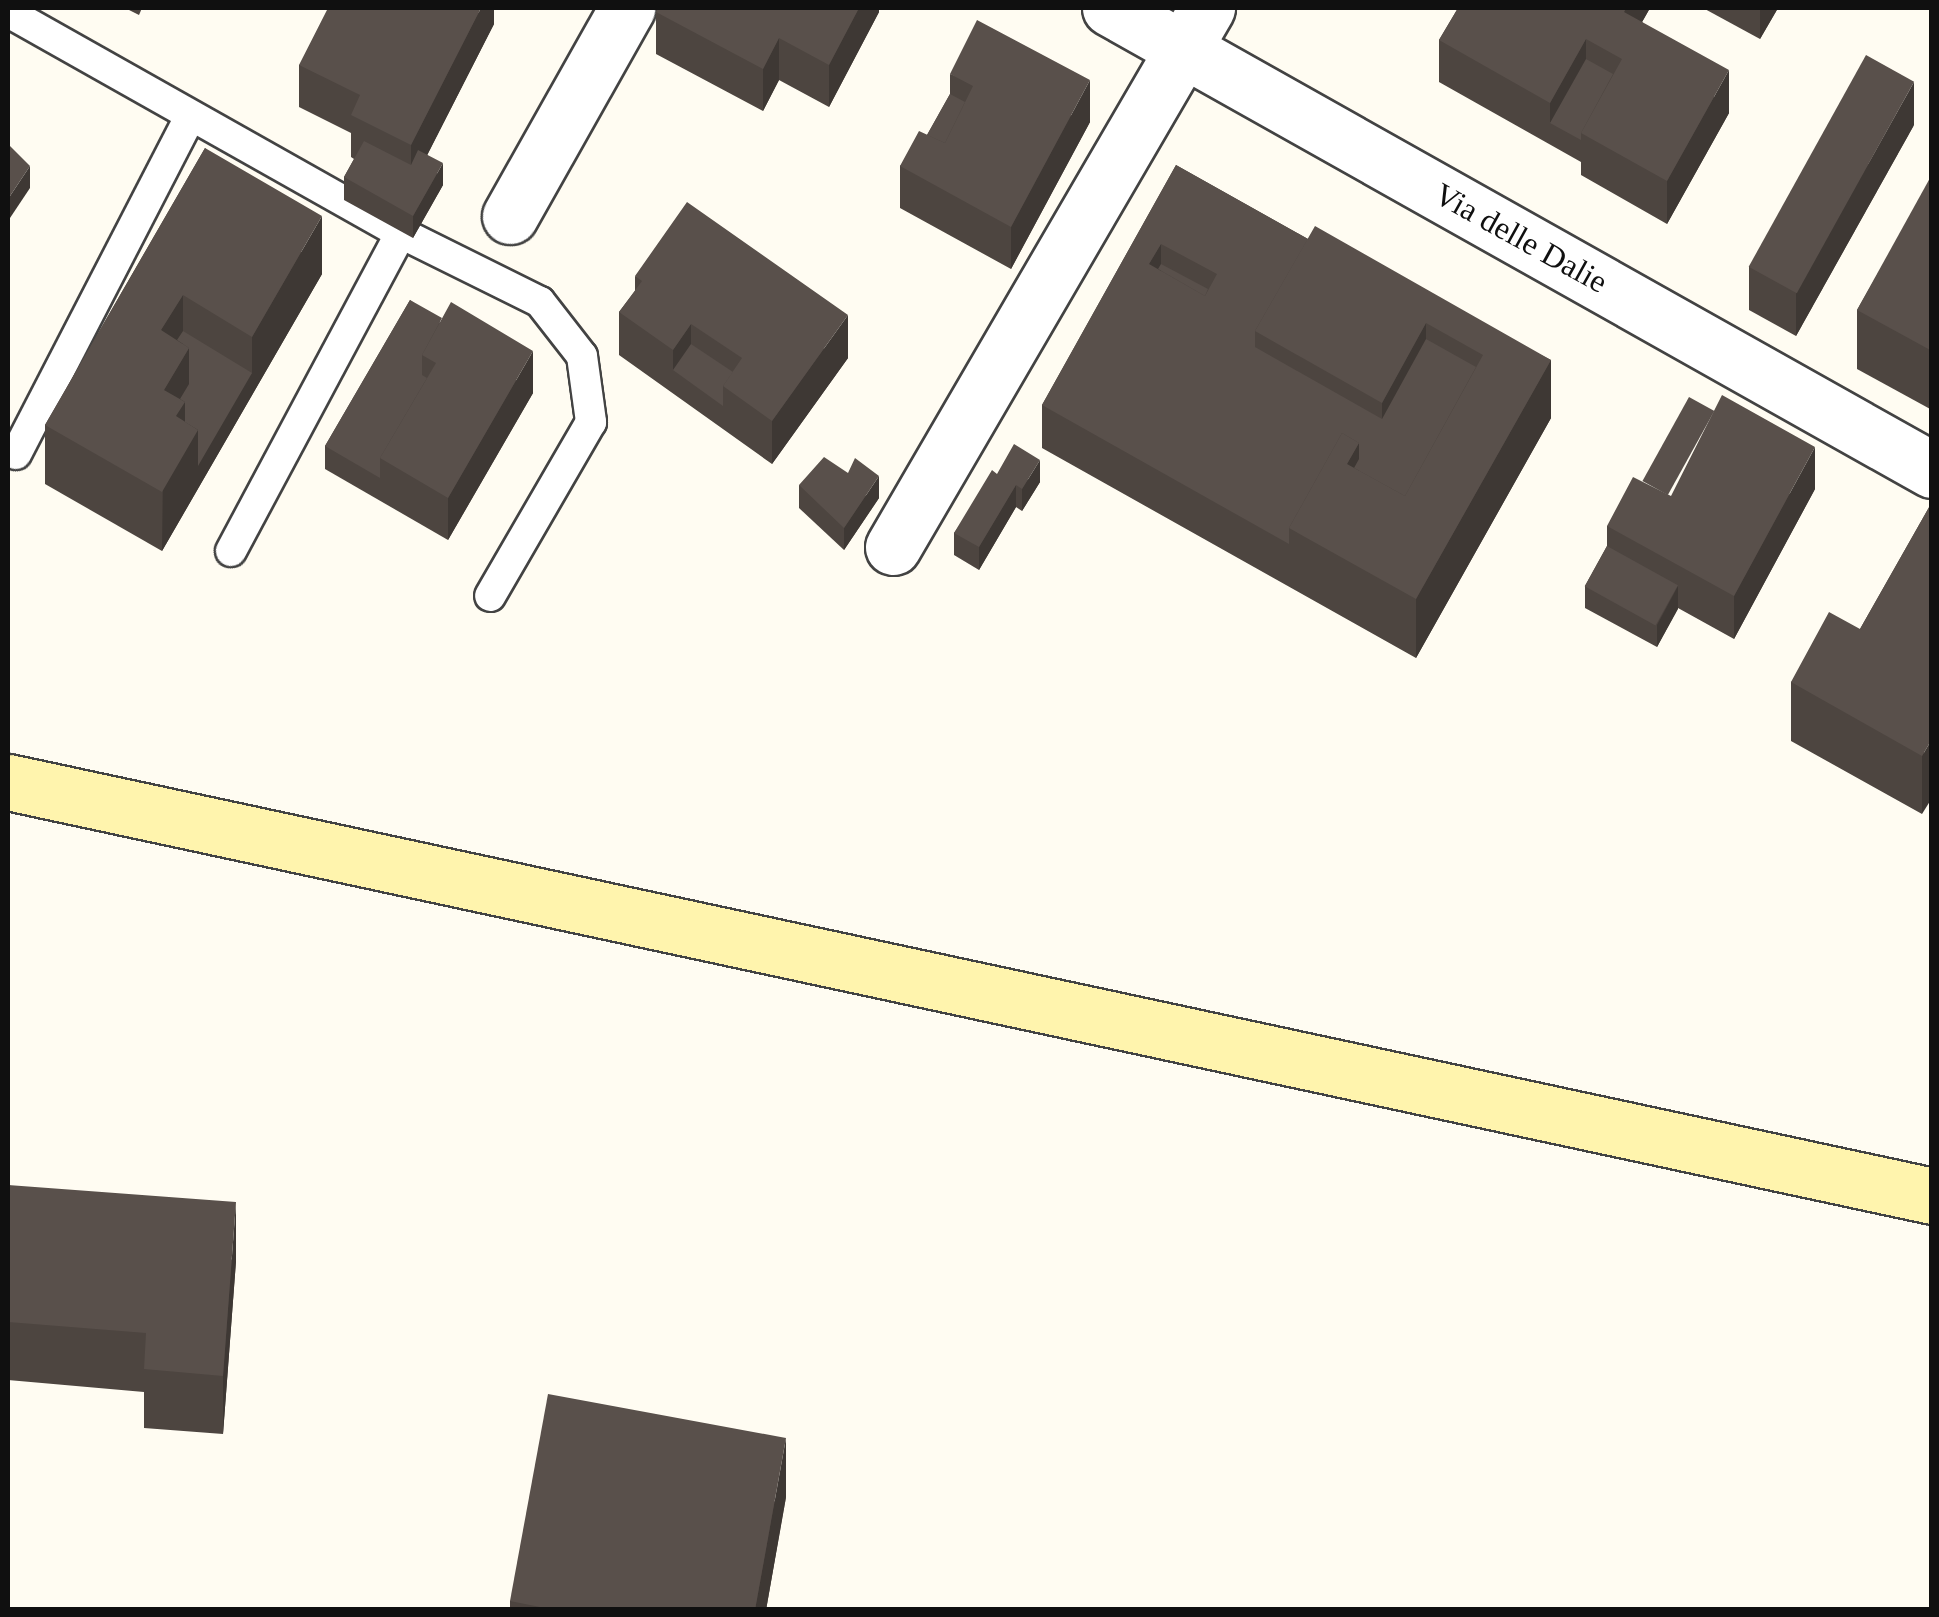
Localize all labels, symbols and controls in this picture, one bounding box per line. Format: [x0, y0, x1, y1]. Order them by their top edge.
street label: Via delle Dalie [1428, 175, 1614, 301]

